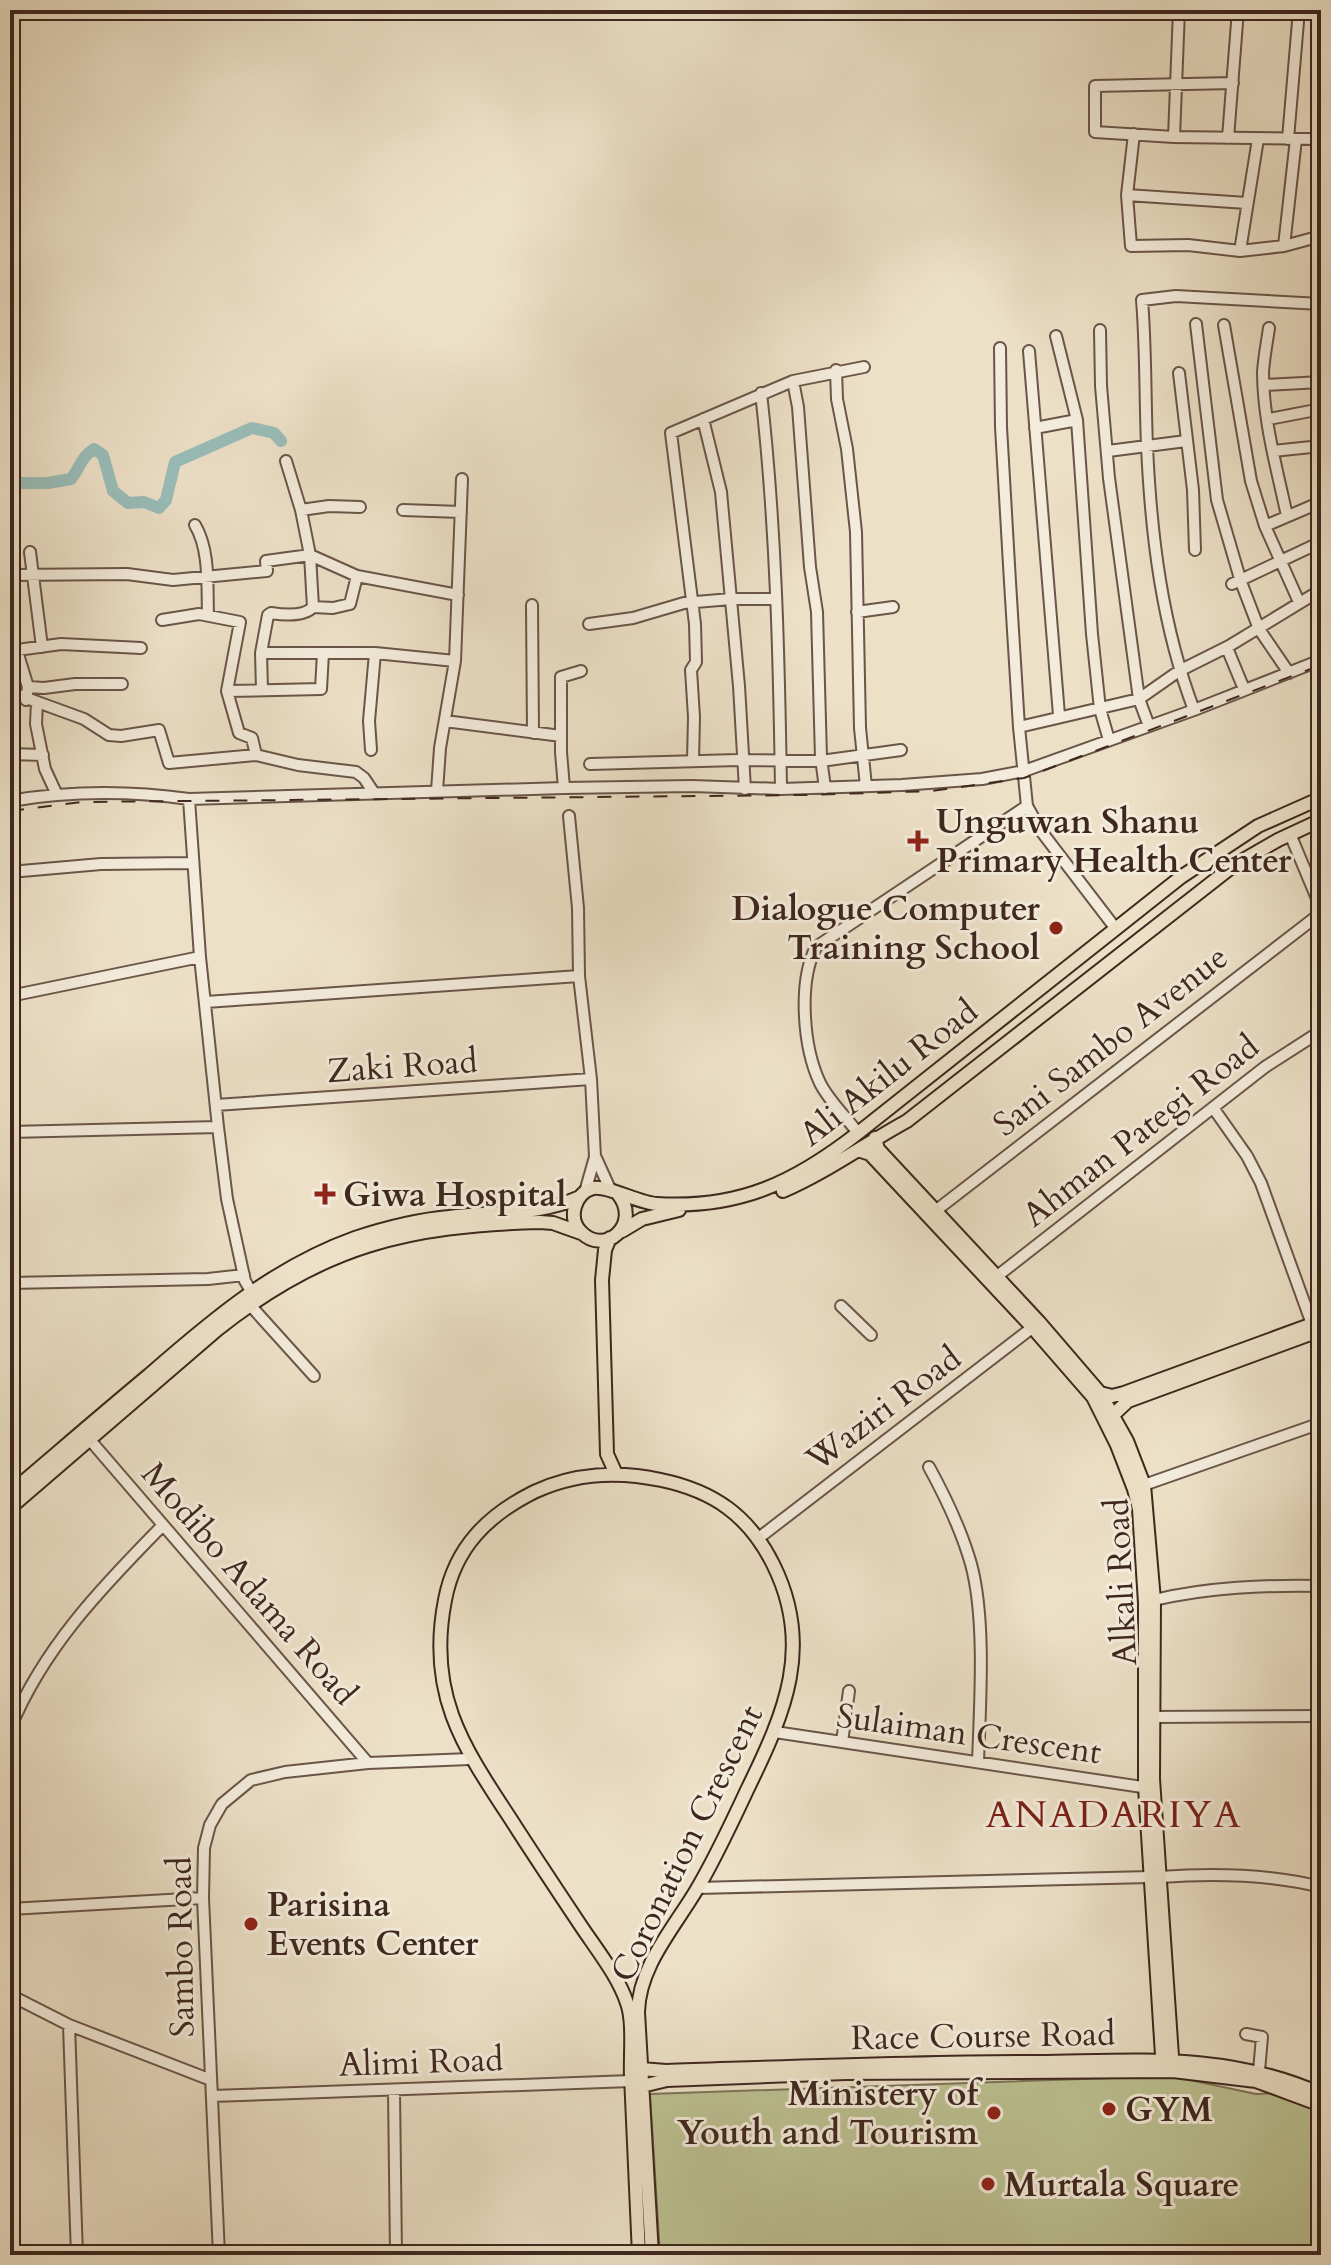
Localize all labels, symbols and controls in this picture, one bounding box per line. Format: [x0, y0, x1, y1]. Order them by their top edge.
place label: Unguwan Shanu Primary Health Center [936, 799, 1292, 884]
marker: Unguwan Shanu Primary Health Center [907, 830, 929, 852]
place label: Dialogue Computer Training School [731, 886, 1040, 971]
marker: Dialogue Computer Training School [1047, 919, 1065, 937]
street label: Sani Sambo Avenue [984, 935, 1238, 1147]
street label: Ali Akilu Road [790, 989, 987, 1157]
street label: Ahman Pategi Road [1013, 1024, 1268, 1238]
street label: Zaki Road [325, 1038, 479, 1094]
place label: Giwa Hospital [343, 1172, 566, 1218]
marker: Giwa Hospital [314, 1183, 336, 1205]
street label: Waziri Road [796, 1335, 970, 1483]
street label: Modibo Adama Road [131, 1452, 368, 1715]
street label: Alkali Road [1094, 1497, 1148, 1667]
street label: Sulaiman Crescent [834, 1693, 1104, 1775]
street label: Coronation Crescent [600, 1697, 774, 1989]
district label: ANADARIYA [985, 1789, 1243, 1841]
street label: Sambo Road [156, 1856, 206, 2038]
place label: Parisina Events Center [267, 1882, 479, 1967]
marker: Parisina Events Center [242, 1915, 260, 1933]
street label: Race Course Road [850, 2011, 1116, 2061]
street label: Alimi Road [338, 2036, 504, 2088]
place label: Ministery of Youth and Tourism [677, 2071, 983, 2156]
place label: GYM [1125, 2087, 1213, 2133]
marker: GYM [1100, 2100, 1118, 2118]
marker: Ministery of Youth and Tourism [985, 2104, 1003, 2122]
place label: Murtala Square [1004, 2162, 1239, 2208]
marker: Murtala Square [979, 2175, 997, 2193]

